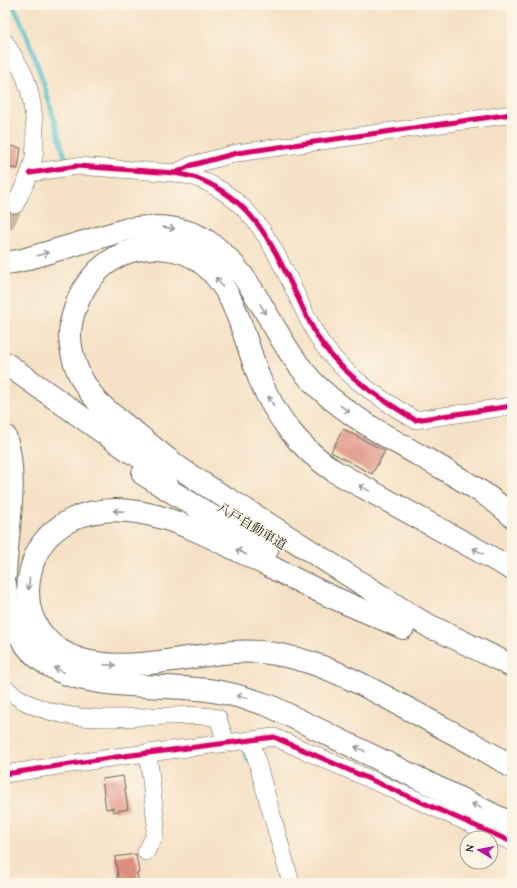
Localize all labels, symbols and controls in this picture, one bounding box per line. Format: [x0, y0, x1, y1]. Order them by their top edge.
one-way arrow [162, 224, 175, 232]
one-way arrow [36, 250, 49, 257]
one-way arrow [215, 277, 223, 288]
one-way arrow [260, 303, 268, 315]
one-way arrow [266, 395, 274, 407]
one-way arrow [339, 405, 350, 413]
one-way arrow [358, 483, 370, 491]
street label: 八戸自動車道 [214, 498, 290, 554]
one-way arrow [113, 507, 126, 515]
one-way arrow [472, 546, 484, 554]
one-way arrow [235, 548, 247, 555]
one-way arrow [25, 577, 32, 590]
one-way arrow [103, 661, 116, 668]
one-way arrow [53, 666, 65, 673]
one-way arrow [235, 693, 248, 700]
one-way arrow [355, 745, 367, 752]
one-way arrow [471, 802, 483, 810]
north arrow [459, 830, 499, 870]
text: N [461, 843, 478, 853]

